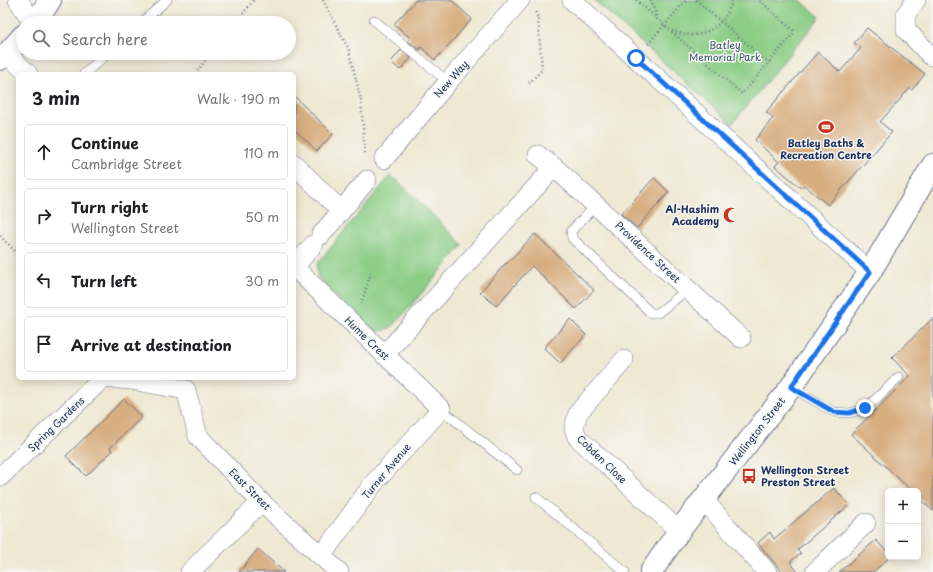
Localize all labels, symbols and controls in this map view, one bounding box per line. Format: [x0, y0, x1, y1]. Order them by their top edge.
search box [16, 16, 296, 60]
icon: search [30, 27, 52, 49]
text: Search here [62, 27, 148, 50]
park label: Batley Memorial Park [689, 37, 761, 64]
route start [627, 49, 645, 67]
street label: New Way [430, 56, 471, 101]
text: 3 min [32, 85, 80, 111]
text: Walk · 190 m [197, 89, 280, 108]
sports icon: Batley Baths & Recreation Centre [817, 118, 835, 136]
text: Continue [71, 131, 139, 154]
place label: Batley Baths & Recreation Centre [780, 135, 872, 162]
icon: ahead [33, 141, 55, 163]
text: 110 m [244, 143, 279, 162]
text: Cambridge Street [71, 154, 182, 173]
text: Turn right [71, 195, 148, 218]
place label: Al-Hashim Academy [666, 201, 719, 228]
icon: right [33, 205, 55, 227]
mosque icon: Al-Hashim Academy [722, 206, 740, 224]
text: 50 m [245, 207, 279, 226]
text: Wellington Street [71, 218, 179, 237]
street label: Providence Street [613, 218, 684, 286]
icon: left [33, 269, 55, 291]
text: Turn left [71, 269, 137, 292]
text: 30 m [245, 271, 279, 290]
street label: Hume Crest [342, 312, 393, 363]
icon: arrive [33, 333, 55, 355]
text: Arrive at destination [71, 333, 232, 356]
street label: Spring Gardens [24, 392, 88, 455]
street label: Wellington Street [725, 393, 788, 468]
route end [856, 399, 874, 417]
street label: Cobden Close [574, 431, 631, 486]
street label: Turner Avenue [358, 439, 414, 502]
place label: Wellington Street Preston Street [761, 462, 849, 489]
street label: East Street [226, 464, 275, 513]
bus stop icon: Wellington Street Preston Street [740, 467, 758, 485]
map controls [885, 488, 921, 560]
button: + [885, 488, 921, 524]
button: − [885, 524, 921, 560]

